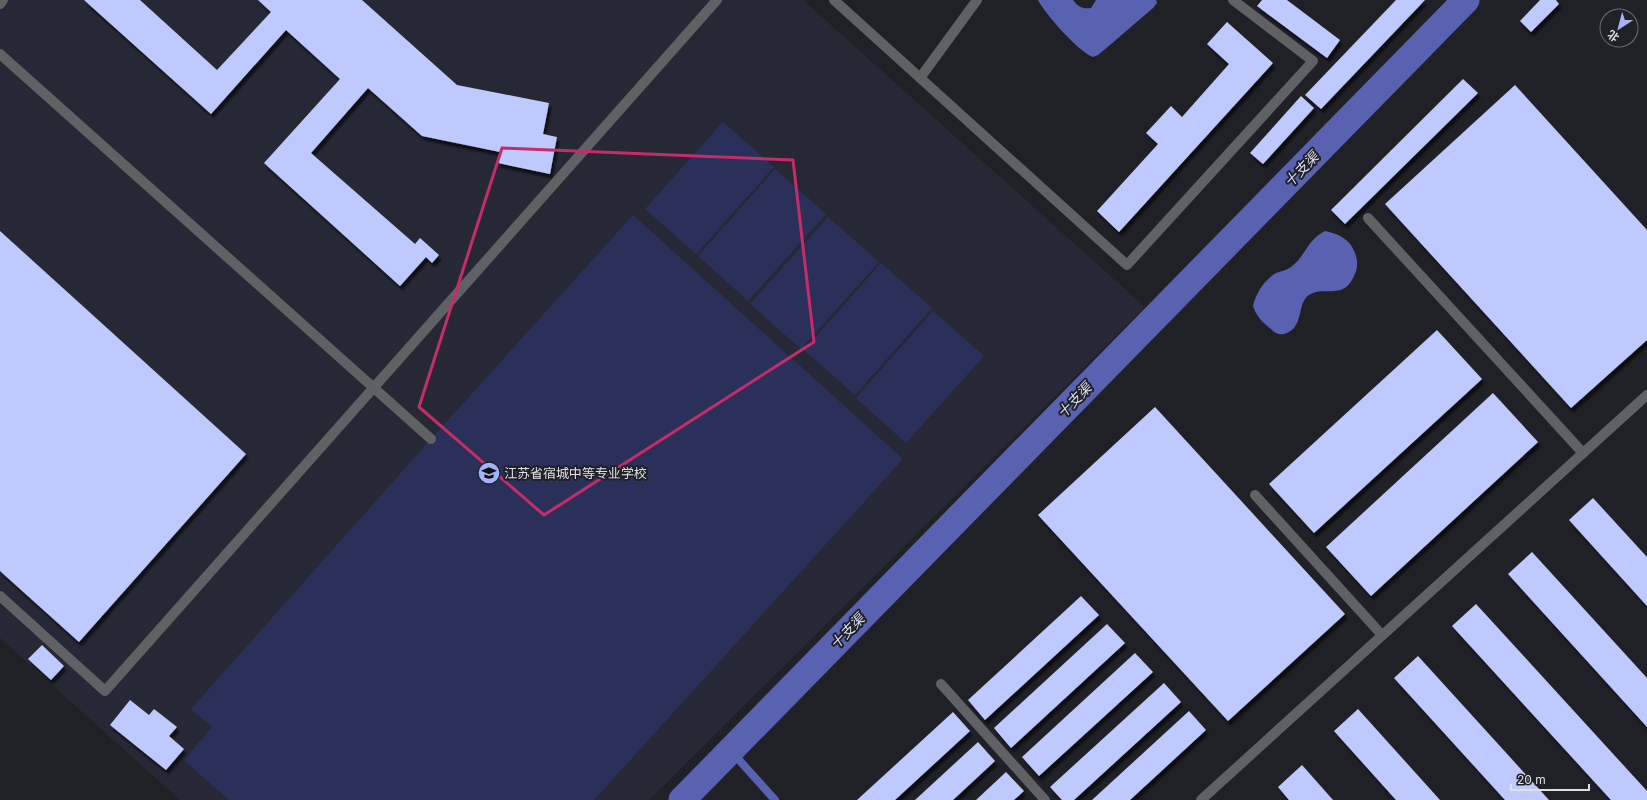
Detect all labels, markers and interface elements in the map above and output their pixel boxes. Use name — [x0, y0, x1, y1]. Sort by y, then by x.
north arrow — [1599, 8, 1639, 48]
text: 北 — [1605, 27, 1622, 45]
water label: 十支渠 — [1280, 147, 1323, 190]
water label: 十支渠 — [1053, 378, 1096, 421]
school or university icon: 江苏省宿城中等专业学校 — [476, 460, 502, 486]
place label: 江苏省宿城中等专业学校 — [504, 465, 647, 481]
water label: 十支渠 — [826, 609, 869, 652]
scale bar — [1511, 766, 1589, 792]
text: 20 m — [1517, 772, 1546, 787]

